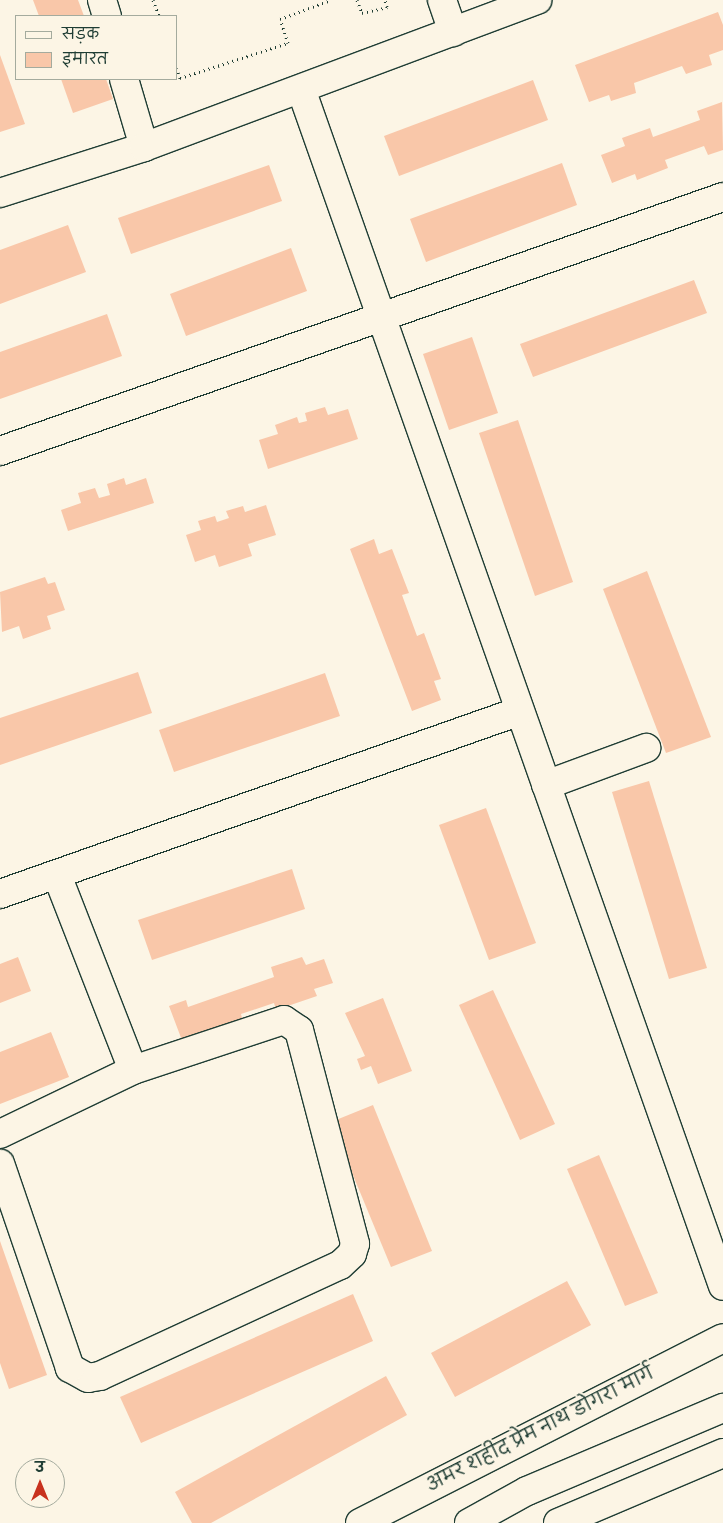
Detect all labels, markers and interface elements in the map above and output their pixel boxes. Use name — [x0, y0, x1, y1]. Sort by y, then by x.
legend — [15, 15, 178, 80]
text: सड़क — [62, 24, 99, 46]
text: इमारत — [62, 49, 108, 71]
street label: अमर शहीद प्रेम नाथ डोगरा मार्ग — [424, 1364, 658, 1498]
north arrow — [15, 1458, 65, 1508]
text: उ — [35, 1458, 45, 1479]

